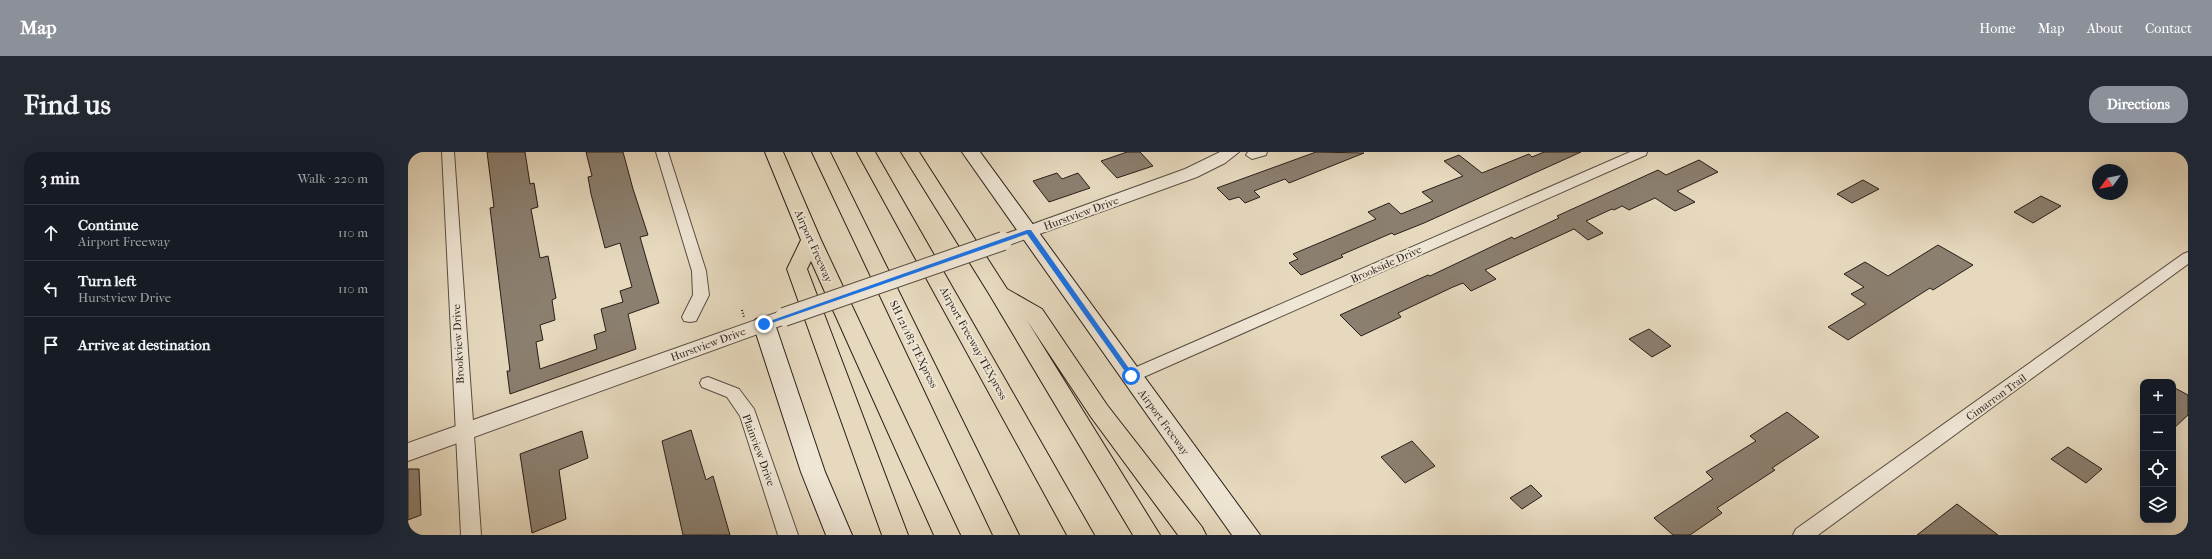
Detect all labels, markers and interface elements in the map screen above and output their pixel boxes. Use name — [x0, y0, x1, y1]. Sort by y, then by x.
text: Map — [20, 17, 56, 39]
text: Home — [1979, 20, 2016, 37]
text: Map — [2038, 20, 2065, 37]
text: About — [2087, 20, 2123, 37]
text: Contact — [2145, 20, 2192, 37]
button: Directions — [2089, 86, 2188, 123]
text: Find us — [24, 88, 111, 121]
north arrow — [2092, 164, 2128, 200]
text: 3 min — [40, 168, 80, 188]
text: Walk · 220 m — [297, 171, 368, 186]
street label: Hurstview Drive — [1042, 194, 1121, 233]
street label: Airport Freeway — [791, 207, 836, 286]
text: Continue — [78, 216, 138, 234]
icon: ahead — [40, 222, 62, 244]
text: 110 m — [338, 225, 368, 240]
text: Airport Freeway — [78, 234, 170, 249]
street label: Brookside Drive — [1349, 243, 1424, 286]
text: Turn left — [78, 272, 136, 290]
icon: left — [40, 278, 62, 300]
text: 110 m — [338, 281, 368, 296]
street label: Airport Freeway TEXpress — [937, 284, 1010, 402]
text: Hurstview Drive — [78, 290, 171, 305]
street label: SH 121/183 TEXpress — [887, 298, 940, 390]
street label: Brookview Drive — [450, 303, 467, 384]
route end — [755, 315, 773, 333]
street label: Hurstview Drive — [669, 325, 748, 364]
icon: arrive — [40, 334, 62, 356]
text: Arrive at destination — [78, 336, 210, 354]
route start — [1122, 367, 1140, 385]
street label: Cimarron Trail — [1964, 371, 2029, 424]
map controls — [2140, 379, 2176, 523]
button: + — [2140, 379, 2176, 415]
street label: Airport Freeway — [1135, 386, 1192, 459]
street label: Plainview Drive — [739, 412, 778, 488]
button: − — [2140, 415, 2176, 451]
button: locate — [2140, 451, 2176, 487]
button: layers — [2140, 487, 2176, 523]

